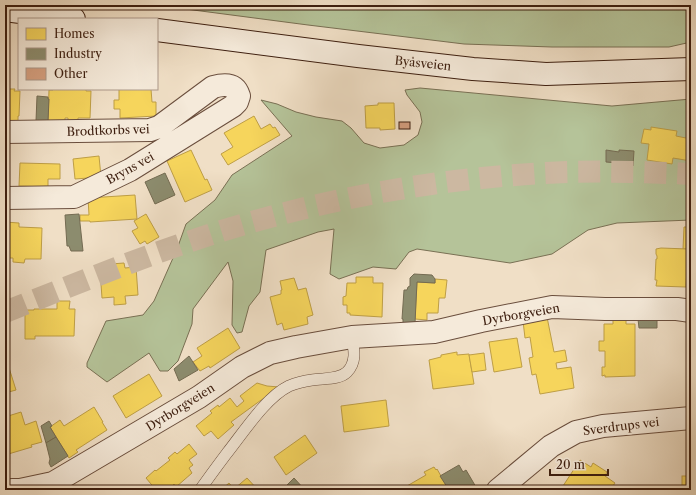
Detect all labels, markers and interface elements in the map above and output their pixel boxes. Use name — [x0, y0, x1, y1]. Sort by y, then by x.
legend — [18, 18, 158, 90]
text: Homes — [54, 26, 94, 41]
text: Industry — [54, 46, 102, 61]
street label: Byåsveien — [394, 53, 453, 73]
text: Other — [54, 66, 88, 81]
street label: Brodtkorbs vei — [66, 121, 150, 139]
street label: Bryns vei — [104, 149, 157, 187]
street label: Dyrborgveien — [481, 300, 561, 328]
street label: Dyrborgveien — [143, 380, 218, 434]
street label: Sverdrups vei — [582, 414, 660, 438]
scale bar — [550, 451, 608, 477]
text: 20 m — [556, 457, 585, 472]

